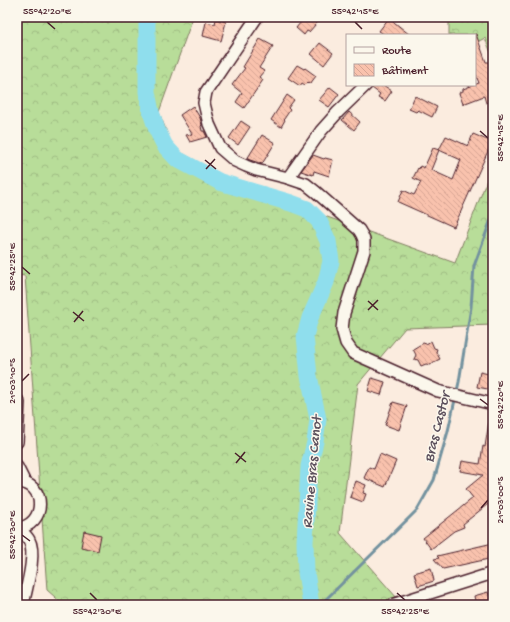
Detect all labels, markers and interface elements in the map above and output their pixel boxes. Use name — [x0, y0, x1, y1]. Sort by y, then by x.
text: 55°42'20"E — [23, 6, 72, 18]
text: 55°42'15"E — [332, 6, 379, 18]
legend — [346, 34, 476, 86]
text: Route — [382, 45, 412, 59]
text: Bâtiment — [381, 65, 429, 79]
text: 55°42'15"E — [495, 114, 507, 161]
text: 55°42'25"E — [7, 242, 19, 291]
text: 21°03'10"S — [7, 358, 19, 404]
text: 55°42'20"E — [495, 380, 507, 429]
water label: Bras Castor — [421, 388, 456, 464]
water label: Ravine Bras Canot — [299, 413, 327, 529]
text: 21°03'00"S — [495, 476, 507, 524]
text: 55°42'30"E — [7, 510, 19, 559]
text: 55°42'30"E — [73, 606, 122, 618]
text: 55°42'25"E — [381, 606, 430, 618]

